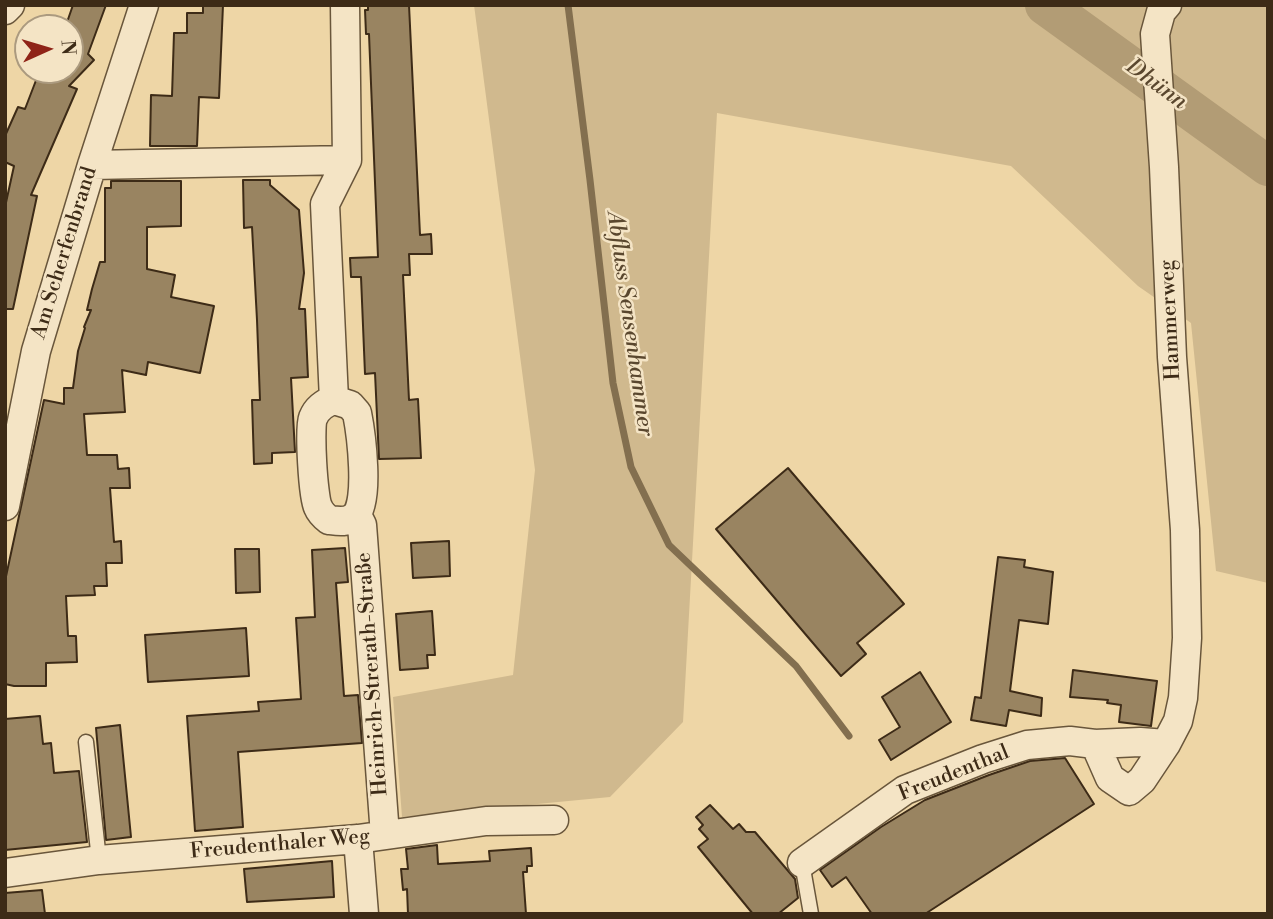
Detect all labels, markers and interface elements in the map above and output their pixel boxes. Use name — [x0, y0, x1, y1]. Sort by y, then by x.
north arrow — [14, 14, 84, 84]
text: N — [55, 39, 80, 56]
water label: Dhünn — [1120, 53, 1192, 117]
street label: Am Scherfenbrand — [27, 164, 103, 342]
water label: Abfluss Sensenhammer — [600, 210, 658, 438]
street label: Hammerweg — [1155, 259, 1187, 381]
street label: Heinrich-Strerath-Straße — [352, 551, 394, 797]
street label: Freudenthal — [895, 740, 1013, 808]
street label: Freudenthaler Weg — [189, 825, 371, 865]

